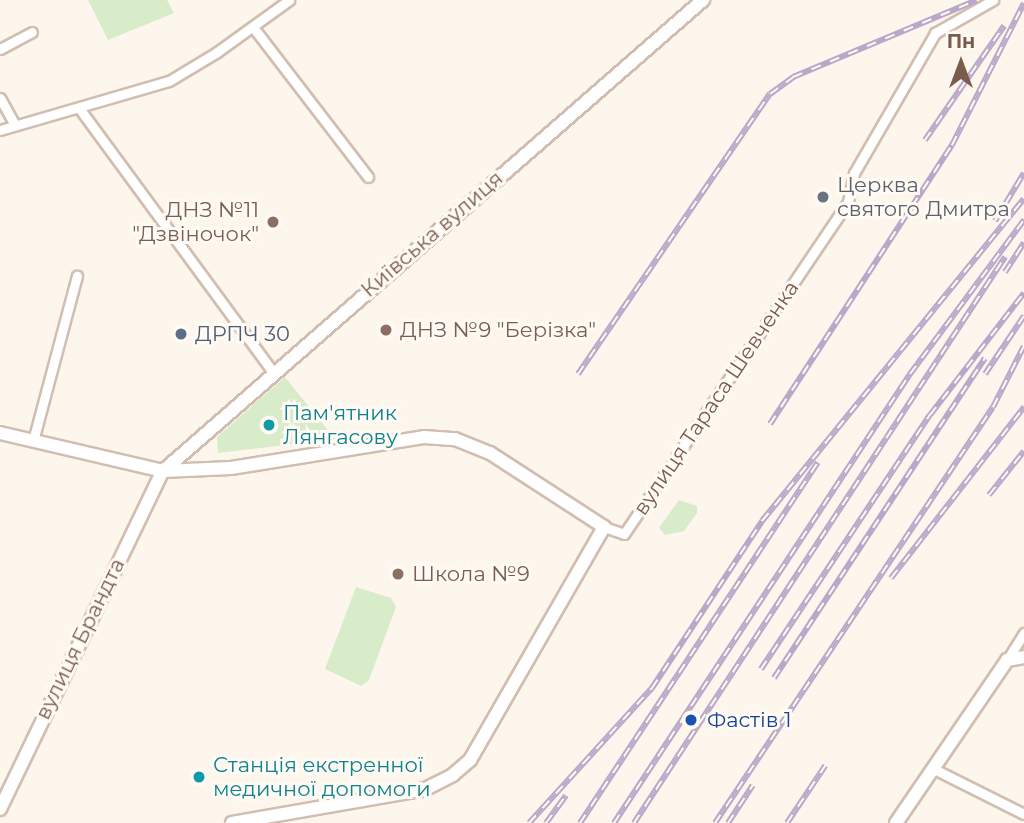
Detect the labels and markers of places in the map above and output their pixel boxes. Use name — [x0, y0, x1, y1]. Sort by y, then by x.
place label: Церква святого Дмитра — [837, 172, 1010, 222]
marker: Церква святого Дмитра — [815, 189, 831, 205]
place label: ДНЗ №11 "Дзвіночок" — [132, 197, 259, 247]
marker: ДНЗ №11 "Дзвіночок" — [265, 214, 281, 230]
place label: ДНЗ №9 "Берізка" — [400, 317, 596, 343]
place label: ДРПЧ 30 — [195, 321, 290, 347]
marker: ДНЗ №9 "Берізка" — [378, 322, 394, 338]
marker: ДРПЧ 30 — [173, 326, 189, 342]
place label: Пам'ятник Лянгасову — [283, 400, 398, 450]
marker: Пам'ятник Лянгасову — [261, 417, 277, 433]
place label: Школа №9 — [412, 561, 530, 587]
marker: Школа №9 — [390, 566, 406, 582]
place label: Фастів 1 — [707, 707, 792, 733]
marker: Фастів 1 — [681, 710, 701, 730]
place label: Станція екстренної медичної допомоги — [213, 752, 431, 802]
marker: Станція екстренної медичної допомоги — [191, 769, 207, 785]

